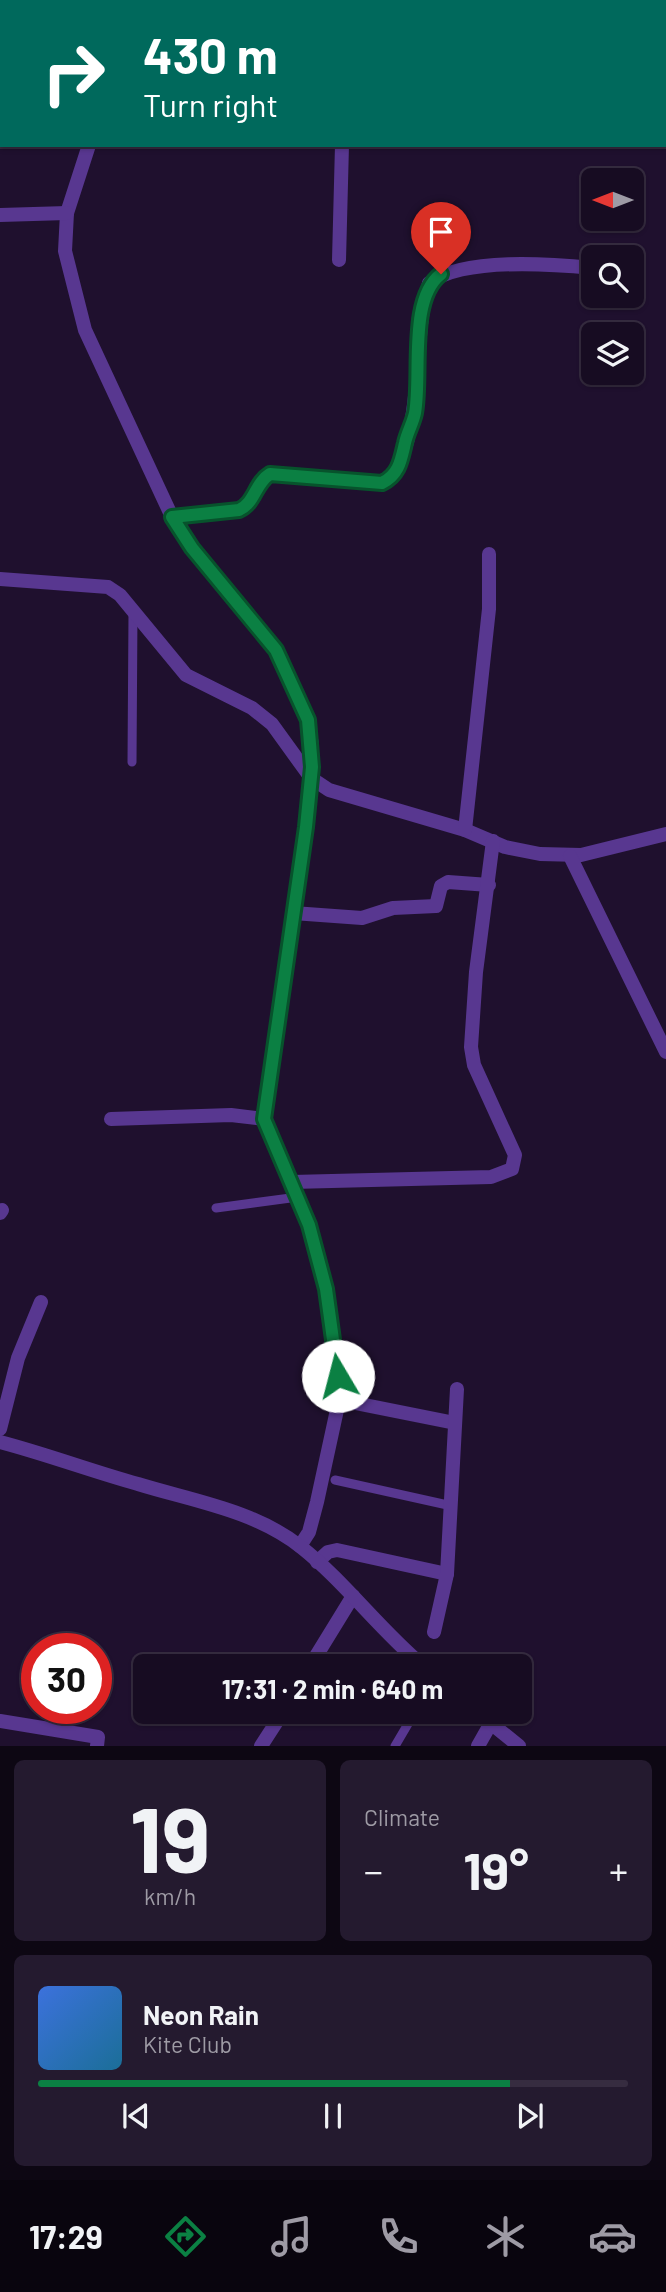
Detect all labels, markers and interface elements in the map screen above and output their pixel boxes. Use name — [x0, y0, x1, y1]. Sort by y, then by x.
text: 430 m — [143, 25, 278, 84]
icon: right — [28, 28, 119, 119]
text: Turn right — [143, 85, 278, 123]
north arrow — [581, 168, 644, 231]
map controls — [581, 168, 644, 385]
pin — [411, 202, 471, 274]
icon: arrive — [422, 213, 460, 251]
button: search — [581, 245, 644, 308]
button: layers — [581, 322, 644, 385]
position arrow — [301, 1339, 375, 1413]
speed limit sign: 30 — [21, 1633, 112, 1724]
text: 17:31 · 2 min · 640 m — [222, 1673, 443, 1704]
text: 19 — [130, 1782, 210, 1891]
text: Climate — [364, 1803, 440, 1831]
text: 19° — [463, 1838, 529, 1900]
text: − — [364, 1847, 383, 1893]
text: + — [609, 1847, 628, 1893]
text: km/h — [144, 1882, 196, 1910]
text: Neon Rain — [143, 1999, 259, 2030]
text: Kite Club — [143, 2030, 232, 2058]
icon: previous — [117, 2097, 155, 2135]
icon: pause — [314, 2097, 352, 2135]
icon: next — [511, 2097, 549, 2135]
icon: directions — [161, 2212, 210, 2261]
icon: music — [267, 2212, 316, 2261]
icon: phone — [374, 2212, 423, 2261]
icon: climate — [481, 2212, 530, 2261]
icon: car — [588, 2212, 637, 2261]
text: 17:29 — [29, 2217, 103, 2255]

